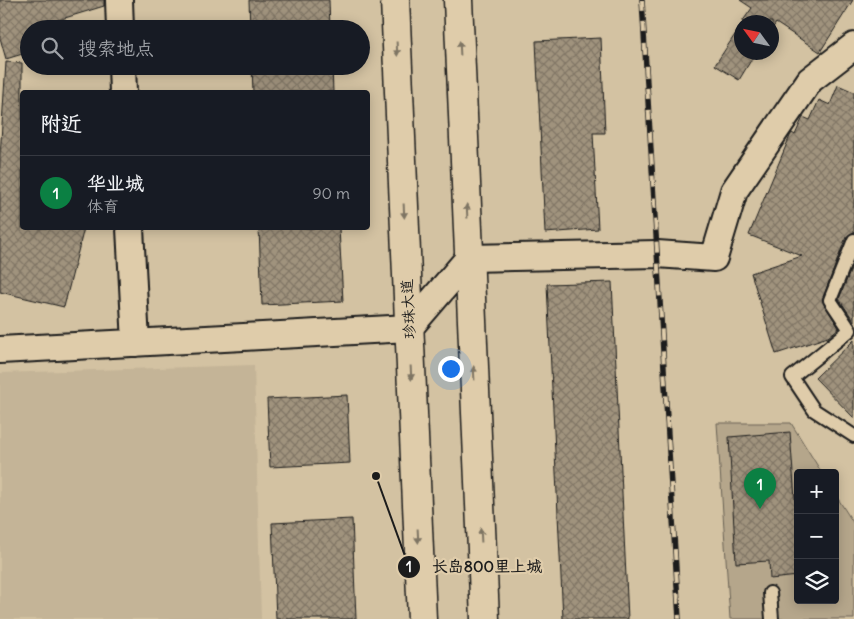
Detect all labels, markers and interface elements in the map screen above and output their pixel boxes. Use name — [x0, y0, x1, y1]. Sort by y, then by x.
north arrow — [734, 15, 779, 60]
search box — [20, 20, 370, 75]
icon: search — [38, 34, 66, 62]
text: 搜索地点 — [78, 36, 154, 60]
one-way arrow — [456, 40, 464, 56]
one-way arrow — [393, 41, 401, 57]
text: 附近 — [40, 110, 82, 137]
text: 华业城 — [87, 171, 144, 195]
text: 1 — [53, 183, 59, 203]
text: 90 m — [312, 183, 350, 203]
text: 体育 — [87, 196, 119, 216]
one-way arrow — [463, 202, 471, 218]
one-way arrow — [400, 203, 408, 219]
street label: 珍珠大道 — [397, 279, 419, 339]
your location — [438, 356, 464, 382]
one-way arrow — [470, 365, 478, 381]
one-way arrow — [408, 366, 416, 382]
pin: 1 — [744, 468, 776, 509]
map controls — [794, 469, 839, 604]
button: + — [794, 469, 839, 514]
button: − — [794, 514, 839, 559]
one-way arrow — [477, 527, 485, 543]
one-way arrow — [415, 528, 423, 544]
callout: 长岛800里上城 — [396, 551, 552, 582]
text: 长岛800里上城 — [432, 556, 542, 576]
text: 1 — [406, 557, 412, 576]
button: layers — [794, 559, 839, 604]

